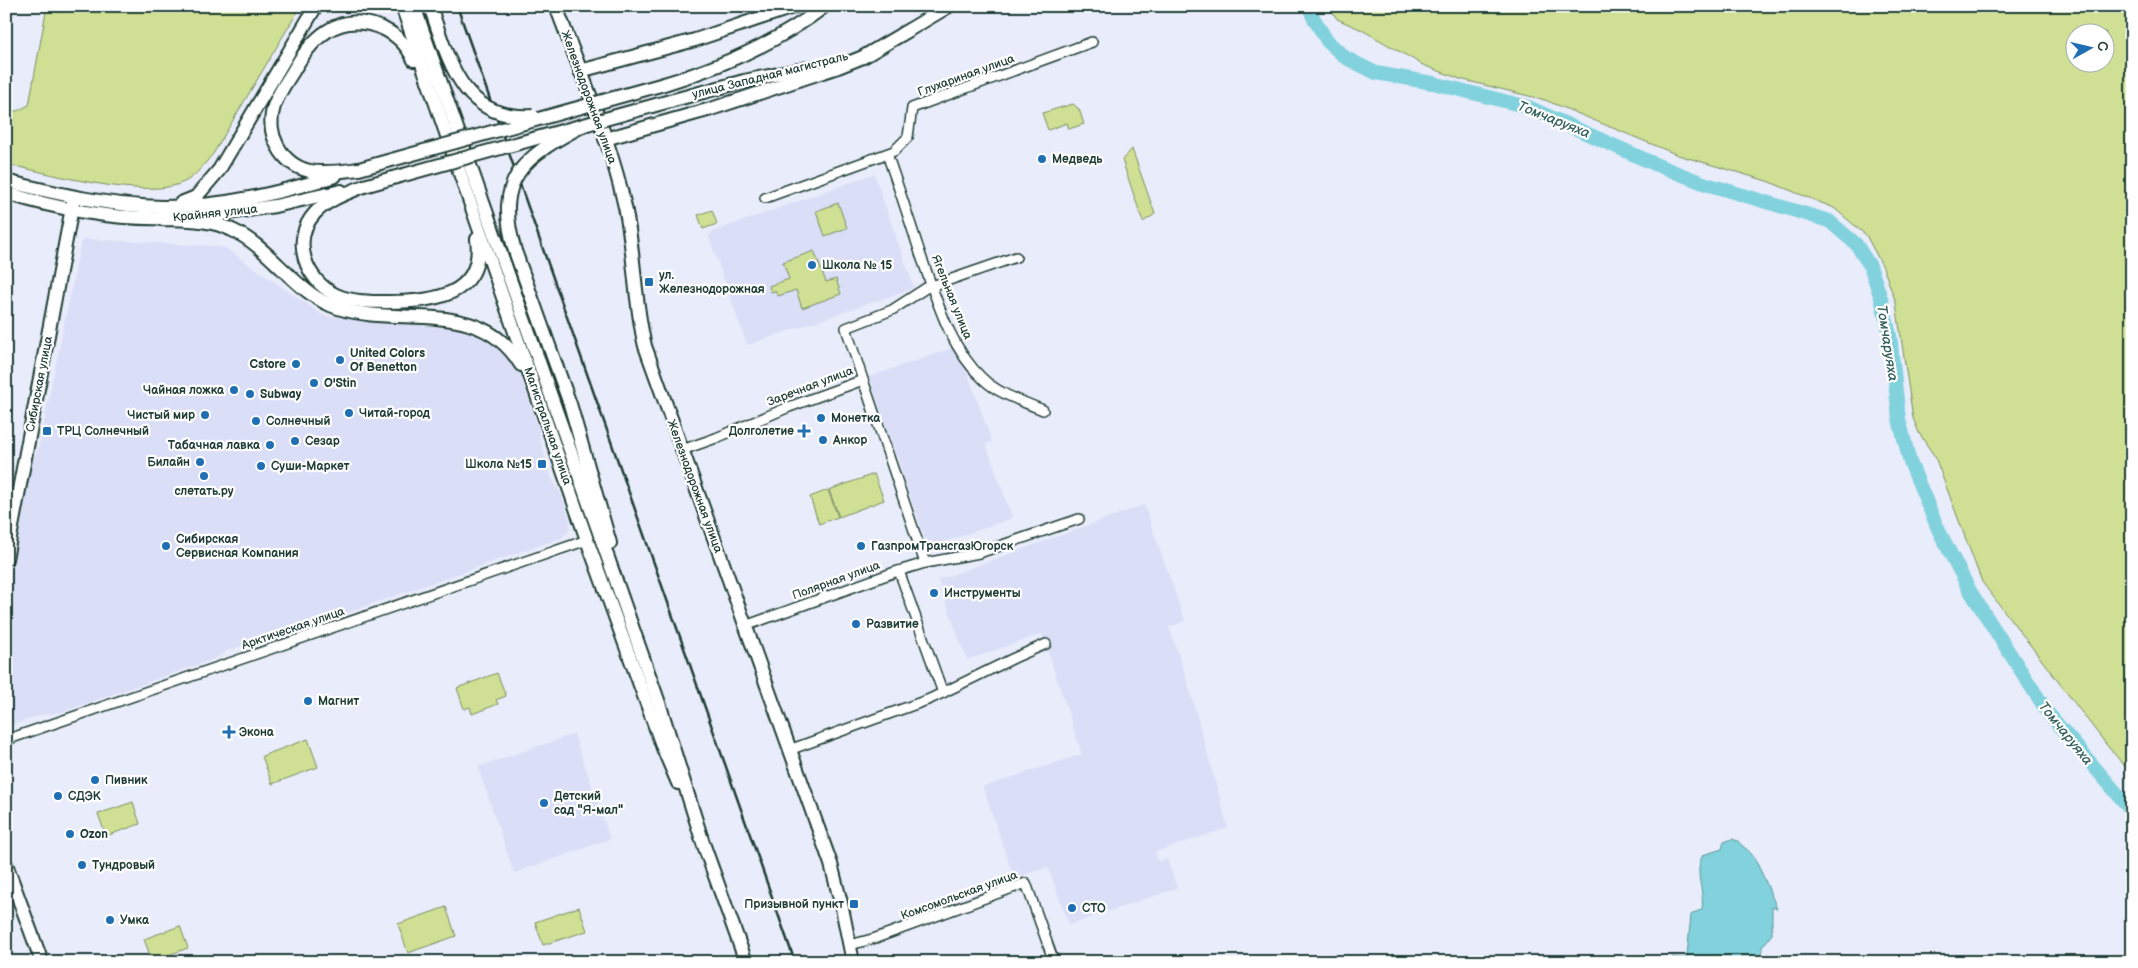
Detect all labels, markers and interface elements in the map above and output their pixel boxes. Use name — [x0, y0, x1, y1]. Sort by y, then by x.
north arrow — [2066, 22, 2116, 72]
street label: Железнодорожная улица — [557, 28, 620, 166]
text: С — [2093, 40, 2112, 53]
street label: улица Западная магистраль — [691, 49, 850, 102]
street label: Глухариная улица — [916, 51, 1017, 100]
water label: Томчаруяха — [1515, 97, 1593, 142]
place label: Медведь — [1052, 152, 1103, 167]
marker: Медведь — [1036, 153, 1048, 165]
street label: Крайняя улица — [172, 202, 258, 225]
street label: Ягельная улица — [928, 253, 975, 342]
place label: Школа № 15 — [822, 258, 892, 273]
marker: Школа № 15 — [806, 259, 818, 271]
place label: ул. Железнодорожная — [659, 268, 765, 297]
marker: ул. Железнодорожная — [643, 276, 655, 288]
water label: Томчаруяха — [1873, 304, 1902, 382]
street label: Сибирская улица — [23, 335, 56, 433]
place label: United Colors Of Benetton — [350, 346, 425, 375]
marker: United Colors Of Benetton — [334, 354, 346, 366]
place label: Cstore — [250, 357, 286, 372]
marker: Cstore — [290, 358, 302, 370]
street label: Заречная улица — [765, 363, 855, 410]
street label: Магистральная улица — [520, 365, 575, 487]
place label: O'Stin — [324, 376, 357, 391]
marker: O'Stin — [308, 377, 320, 389]
place label: Чайная ложка — [143, 383, 225, 398]
marker: Чайная ложка — [228, 384, 240, 396]
place label: Subway — [260, 387, 302, 402]
marker: Subway — [244, 388, 256, 400]
place label: Читай-город — [359, 406, 431, 421]
marker: Читай-город — [343, 407, 355, 419]
place label: Чистый мир — [127, 408, 195, 423]
marker: Чистый мир — [199, 409, 211, 421]
place label: Монетка — [831, 411, 881, 426]
marker: Монетка — [815, 412, 827, 424]
place label: Солнечный — [266, 414, 331, 429]
marker: Солнечный — [250, 415, 262, 427]
street label: Железнодорожная улица — [663, 417, 726, 555]
place label: ТРЦ Солнечный — [57, 424, 149, 439]
place label: Долголетие — [729, 424, 794, 439]
marker: ТРЦ Солнечный — [41, 425, 53, 437]
marker: Долголетие — [798, 425, 810, 437]
place label: Анкор — [832, 433, 867, 448]
place label: Сезар — [305, 434, 340, 449]
marker: Анкор — [817, 434, 829, 446]
marker: Сезар — [289, 435, 301, 447]
place label: Табачная лавка — [168, 438, 261, 453]
marker: Табачная лавка — [264, 439, 276, 451]
place label: Билайн — [147, 455, 190, 470]
marker: Билайн — [194, 456, 206, 468]
place label: Школа №15 — [465, 457, 532, 472]
marker: Школа №15 — [536, 458, 548, 470]
place label: Суши-Маркет — [271, 459, 350, 474]
marker: Суши-Маркет — [255, 460, 267, 472]
marker: слетать.ру — [198, 470, 210, 482]
place label: слетать.ру — [174, 484, 234, 499]
place label: Сибирская Сервисная Компания — [176, 532, 299, 561]
place label: ГазпромТрансгазЮгорск — [871, 539, 1014, 554]
marker: Сибирская Сервисная Компания — [160, 540, 172, 552]
marker: ГазпромТрансгазЮгорск — [855, 540, 867, 552]
street label: Полярная улица — [790, 558, 882, 603]
place label: Инструменты — [944, 586, 1021, 601]
marker: Инструменты — [928, 587, 940, 599]
street label: Арктическая улица — [239, 604, 347, 653]
place label: Развитие — [866, 617, 919, 632]
marker: Развитие — [850, 618, 862, 630]
place label: Магнит — [318, 694, 360, 709]
marker: Магнит — [302, 695, 314, 707]
water label: Томчаруяха — [2035, 698, 2096, 769]
place label: Экона — [239, 725, 275, 740]
marker: Экона — [223, 726, 235, 738]
place label: Пивник — [105, 773, 148, 788]
marker: Пивник — [89, 774, 101, 786]
place label: СДЭК — [68, 789, 102, 804]
place label: Детский сад "Я-мал" — [554, 789, 623, 818]
marker: СДЭК — [52, 790, 64, 802]
marker: Детский сад "Я-мал" — [538, 797, 550, 809]
place label: Ozon — [80, 827, 108, 842]
marker: Ozon — [64, 828, 76, 840]
place label: Тундровый — [92, 858, 155, 873]
marker: Тундровый — [76, 859, 88, 871]
street label: Комсомольская улица — [899, 867, 1020, 924]
place label: Призывной пункт — [744, 897, 844, 912]
marker: Призывной пункт — [848, 898, 860, 910]
place label: СТО — [1082, 901, 1106, 916]
marker: СТО — [1066, 902, 1078, 914]
place label: Умка — [120, 913, 150, 928]
marker: Умка — [104, 914, 116, 926]

